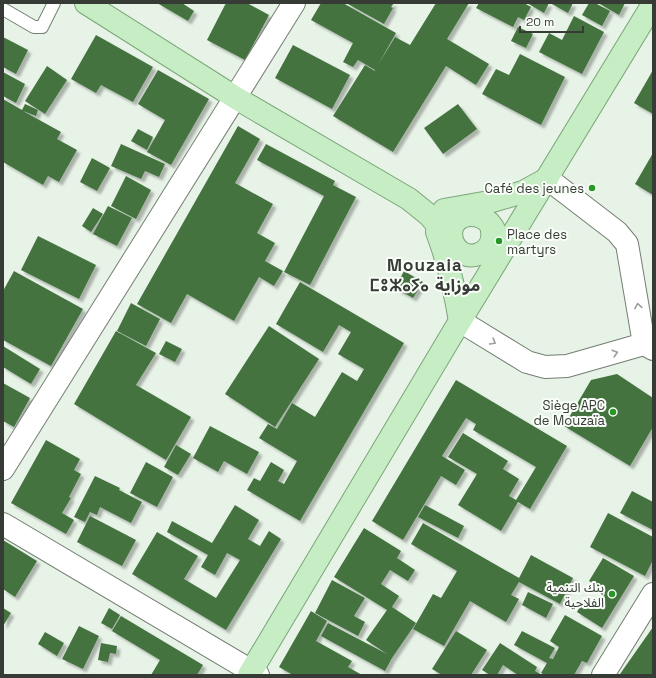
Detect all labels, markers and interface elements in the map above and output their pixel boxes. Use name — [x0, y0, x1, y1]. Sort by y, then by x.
scale bar — [520, 8, 583, 34]
text: 20 m — [526, 14, 554, 30]
place label: Café des jeunes — [484, 180, 584, 197]
marker: Café des jeunes — [587, 183, 597, 193]
place label: Place des martyrs — [507, 226, 567, 258]
marker: Place des martyrs — [494, 236, 504, 246]
district label: Mouzaia ⵎⵓⵣⴰⵢⴰ موزاية — [369, 254, 481, 296]
one-way arrow — [634, 303, 643, 309]
one-way arrow — [489, 337, 496, 344]
one-way arrow — [611, 349, 618, 358]
place label: Siège APC de Mouzaïa — [533, 397, 606, 429]
marker: Siège APC de Mouzaïa — [608, 407, 618, 417]
place label: بنك التنمية الفلاحية — [546, 579, 604, 611]
marker: بنك التنمية الفلاحية — [607, 589, 617, 599]

